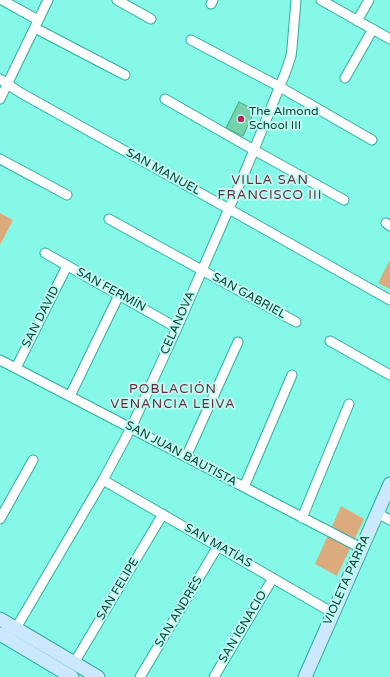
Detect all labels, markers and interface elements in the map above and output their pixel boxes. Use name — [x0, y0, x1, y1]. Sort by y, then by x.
place label: The Almond School III — [249, 105, 319, 133]
marker: The Almond School III — [236, 114, 246, 124]
street label: SAN MANUEL — [123, 146, 203, 198]
district label: VILLA SAN FRANCISCO III — [218, 173, 322, 204]
street label: SAN FERMÍN — [74, 265, 148, 315]
street label: SAN GABRIEL — [210, 270, 288, 322]
street label: SAN DAVID — [19, 284, 63, 350]
street label: CELANOVA — [158, 289, 198, 357]
district label: POBLACIÓN VENANCIA LEIVA — [110, 382, 236, 413]
street label: SAN JUAN BAUTISTA — [123, 418, 239, 490]
street label: SAN MATÍAS — [182, 521, 254, 571]
street label: VIOLETA PARRA — [321, 533, 373, 627]
street label: SAN FELIPE — [94, 555, 142, 623]
street label: SAN ANDRÉS — [152, 574, 206, 650]
street label: SAN IGNACIO — [216, 588, 270, 666]

